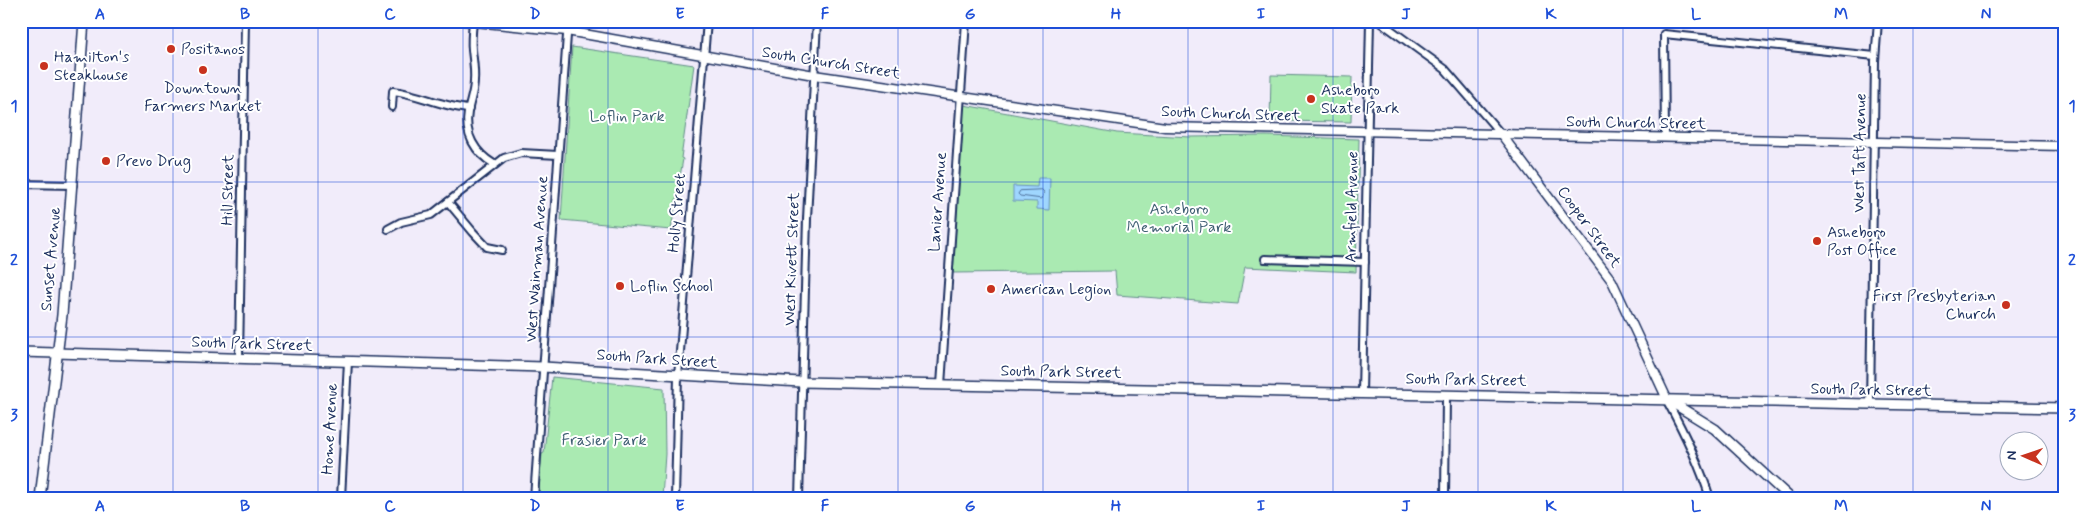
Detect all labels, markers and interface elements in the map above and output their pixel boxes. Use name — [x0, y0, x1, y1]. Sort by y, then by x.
text: A — [95, 4, 105, 25]
text: B — [240, 4, 250, 25]
text: C — [384, 4, 396, 25]
text: D — [529, 4, 541, 25]
text: E — [675, 4, 685, 25]
text: F — [821, 4, 830, 25]
text: G — [965, 4, 976, 25]
text: H — [1111, 4, 1122, 25]
text: I — [1257, 4, 1266, 25]
text: J — [1401, 4, 1411, 25]
text: K — [1545, 4, 1557, 25]
text: L — [1691, 4, 1702, 25]
text: M — [1834, 4, 1848, 25]
text: N — [1981, 4, 1991, 25]
place label: Positanos — [181, 39, 245, 60]
street label: South Church Street — [760, 42, 902, 84]
marker: Positanos — [165, 43, 177, 55]
place label: Hamilton's Steakhouse — [54, 47, 129, 86]
marker: Hamilton's Steakhouse — [38, 60, 50, 72]
marker: Downtown Farmers Market — [197, 64, 209, 76]
place label: Downtown Farmers Market — [144, 78, 262, 117]
place label: Asheboro Skate Park — [1321, 80, 1399, 119]
marker: Asheboro Skate Park — [1305, 93, 1317, 105]
street label: West Taft Avenue — [1848, 93, 1872, 213]
text: 1 — [10, 96, 18, 117]
text: 1 — [2068, 96, 2076, 117]
street label: South Church Street — [1161, 101, 1302, 127]
park label: Loflin Park — [589, 106, 665, 127]
street label: South Church Street — [1566, 111, 1707, 135]
place label: Prevo Drug — [116, 151, 191, 173]
street label: Lanier Avenue — [924, 151, 952, 253]
street label: Armfield Avenue — [1341, 151, 1363, 263]
street label: Hill Street — [217, 154, 239, 226]
marker: Prevo Drug — [100, 155, 112, 167]
street label: Holly Street — [663, 173, 691, 253]
street label: West Wainman Avenue — [521, 175, 553, 343]
street label: Cooper Street — [1552, 182, 1626, 273]
street label: West Kivett Street — [779, 191, 805, 326]
park label: Asheboro Memorial Park — [1127, 199, 1231, 238]
street label: Sunset Avenue — [36, 206, 66, 312]
place label: Asheboro Post Office — [1827, 222, 1897, 261]
marker: Asheboro Post Office — [1811, 235, 1823, 247]
text: 2 — [10, 250, 18, 271]
text: 2 — [2068, 250, 2076, 271]
place label: Loflin School — [630, 276, 713, 297]
place label: American Legion — [1001, 279, 1111, 301]
marker: Loflin School — [614, 280, 626, 292]
marker: American Legion — [985, 283, 997, 295]
place label: First Presbyterian Church — [1873, 286, 1996, 325]
marker: First Presbyterian Church — [2000, 299, 2012, 311]
street label: South Park Street — [191, 331, 313, 357]
street label: South Park Street — [596, 344, 719, 374]
street label: South Park Street — [1000, 360, 1122, 384]
street label: South Park Street — [1405, 368, 1527, 392]
street label: South Park Street — [1810, 378, 1932, 402]
street label: Home Avenue — [317, 382, 343, 475]
text: 3 — [10, 405, 18, 426]
text: 3 — [2068, 405, 2076, 426]
park label: Frasier Park — [562, 430, 646, 451]
north arrow — [1998, 432, 2048, 482]
text: N — [2003, 451, 2021, 461]
text: A — [95, 496, 105, 517]
text: B — [240, 496, 250, 517]
text: C — [384, 496, 396, 517]
text: D — [529, 496, 541, 517]
text: E — [675, 496, 685, 517]
text: F — [821, 496, 830, 517]
text: G — [965, 496, 976, 517]
text: H — [1111, 496, 1122, 517]
text: I — [1257, 496, 1266, 517]
text: J — [1401, 496, 1411, 517]
text: K — [1545, 496, 1557, 517]
text: L — [1691, 496, 1702, 517]
text: M — [1834, 496, 1848, 517]
text: N — [1981, 496, 1991, 517]

